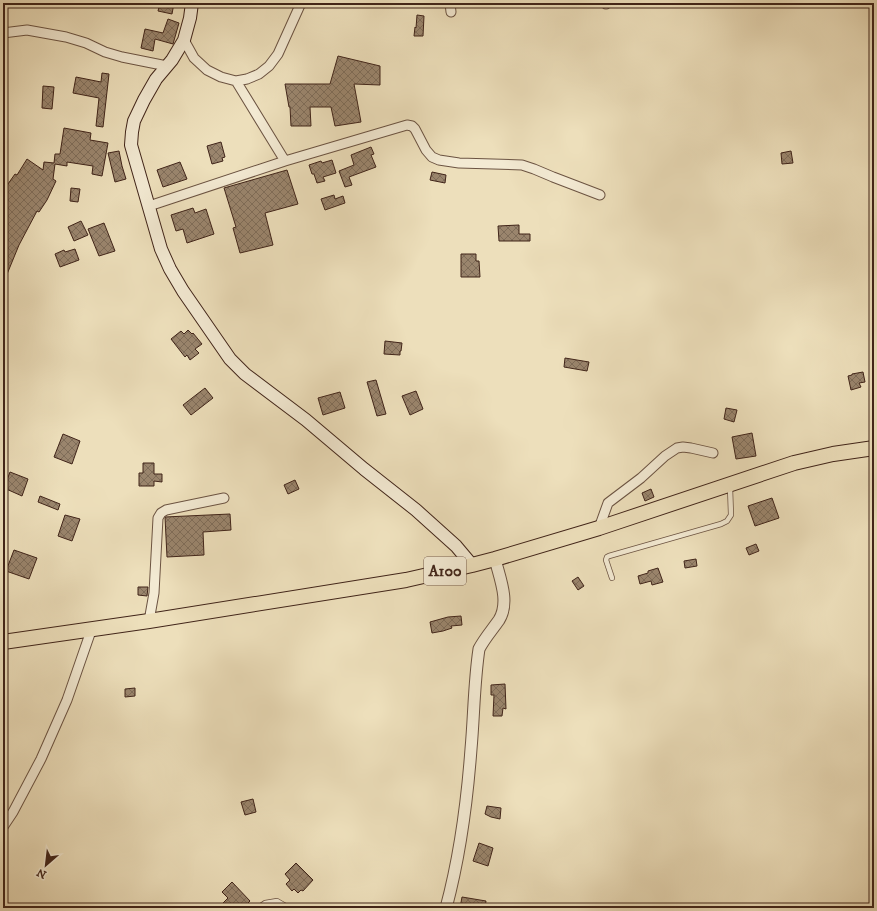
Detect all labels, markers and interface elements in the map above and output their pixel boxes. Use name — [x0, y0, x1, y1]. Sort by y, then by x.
road number: A100 — [424, 557, 466, 585]
north arrow — [26, 845, 66, 885]
text: N — [35, 865, 49, 881]

